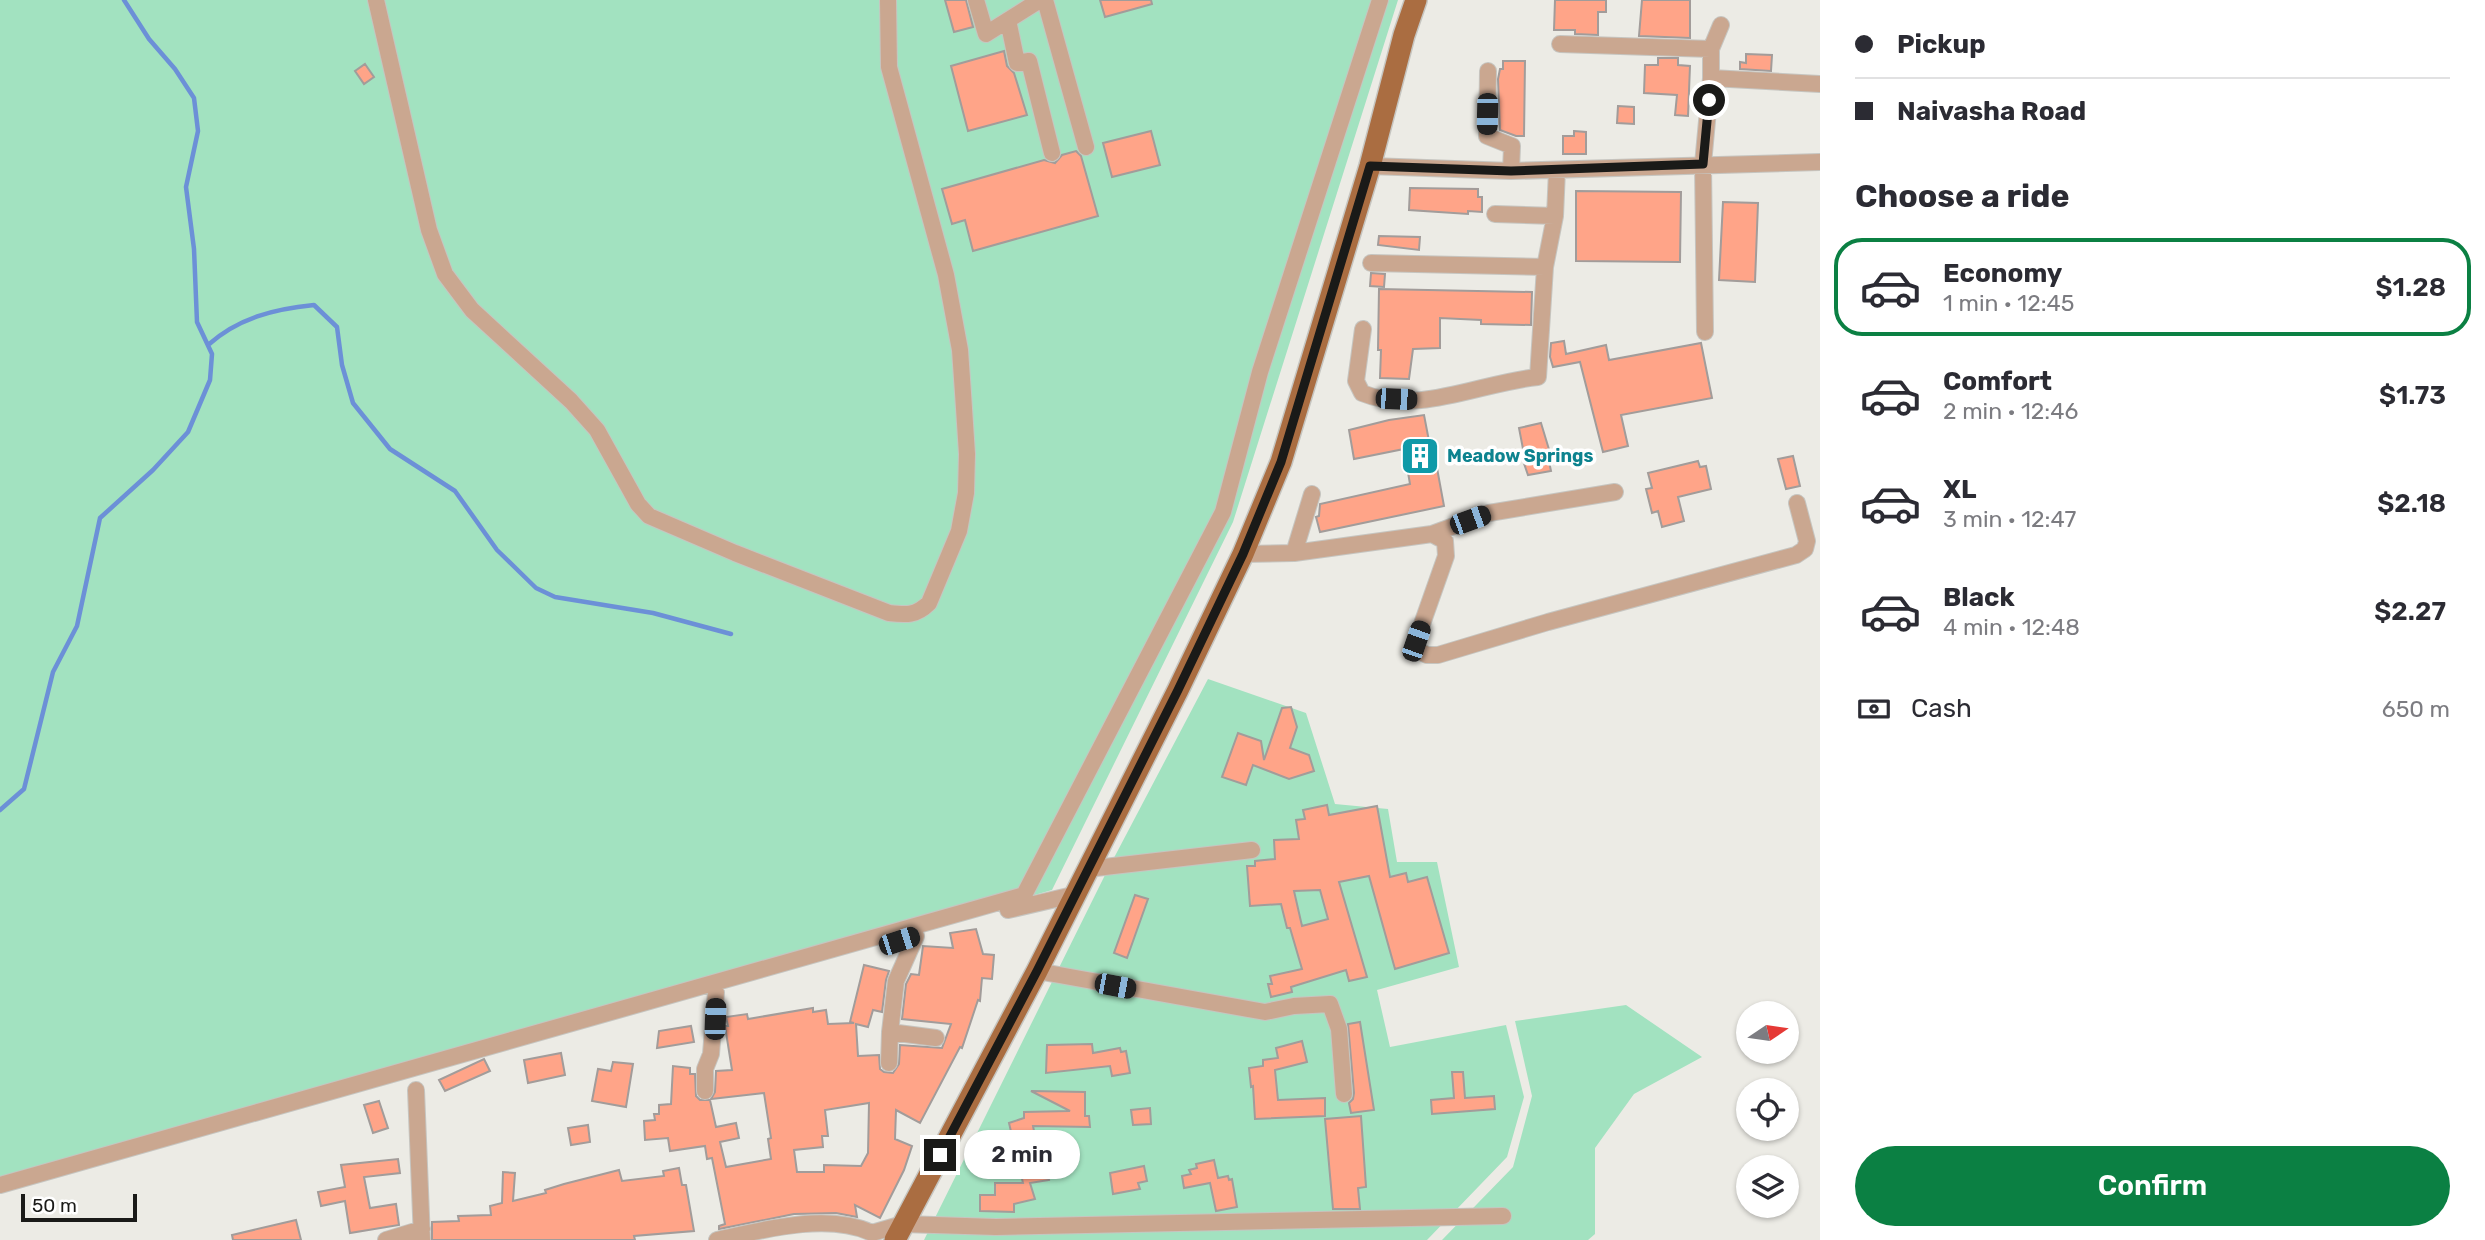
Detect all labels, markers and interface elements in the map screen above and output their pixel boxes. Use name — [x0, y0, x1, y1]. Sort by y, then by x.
text: Pickup — [1897, 29, 1986, 60]
route start — [1693, 84, 1725, 116]
car — [1477, 93, 1498, 135]
text: Naivasha Road — [1897, 96, 2086, 127]
text: Choose a ride — [1855, 177, 2069, 215]
icon: car — [1859, 256, 1922, 319]
text: Economy — [1943, 258, 2062, 289]
text: $1.28 — [2376, 272, 2446, 303]
text: 1 min · 12:45 — [1943, 289, 2074, 317]
icon: car — [1859, 364, 1922, 427]
text: Comfort — [1943, 366, 2052, 397]
text: $1.73 — [2379, 380, 2446, 411]
car — [1375, 388, 1418, 410]
text: 2 min · 12:46 — [1943, 397, 2078, 425]
building icon: Meadow Springs — [1399, 435, 1441, 477]
place label: Meadow Springs — [1447, 445, 1593, 467]
icon: car — [1859, 472, 1922, 535]
text: XL — [1943, 474, 1976, 505]
text: $2.18 — [2377, 488, 2446, 519]
car — [1447, 503, 1494, 537]
text: 3 min · 12:47 — [1943, 505, 2076, 533]
icon: car — [1859, 580, 1922, 643]
text: Black — [1943, 582, 2015, 613]
text: $2.27 — [2374, 596, 2446, 627]
text: 4 min · 12:48 — [1943, 613, 2080, 641]
car — [1400, 618, 1433, 664]
icon: cash — [1855, 690, 1893, 728]
text: Cash — [1911, 693, 1972, 724]
text: 650 m — [2382, 695, 2450, 723]
car — [876, 925, 923, 957]
car — [1093, 972, 1138, 1000]
car — [704, 998, 727, 1040]
north arrow — [1736, 1001, 1799, 1064]
map controls — [1736, 1001, 1799, 1218]
button: locate — [1736, 1078, 1799, 1141]
callout: 2 min — [964, 1130, 1080, 1180]
route end — [924, 1139, 956, 1171]
text: 2 min — [991, 1140, 1053, 1168]
button: Confirm — [1855, 1146, 2450, 1226]
button: layers — [1736, 1155, 1799, 1218]
scale bar — [21, 1191, 136, 1223]
text: 50 m — [32, 1194, 77, 1217]

